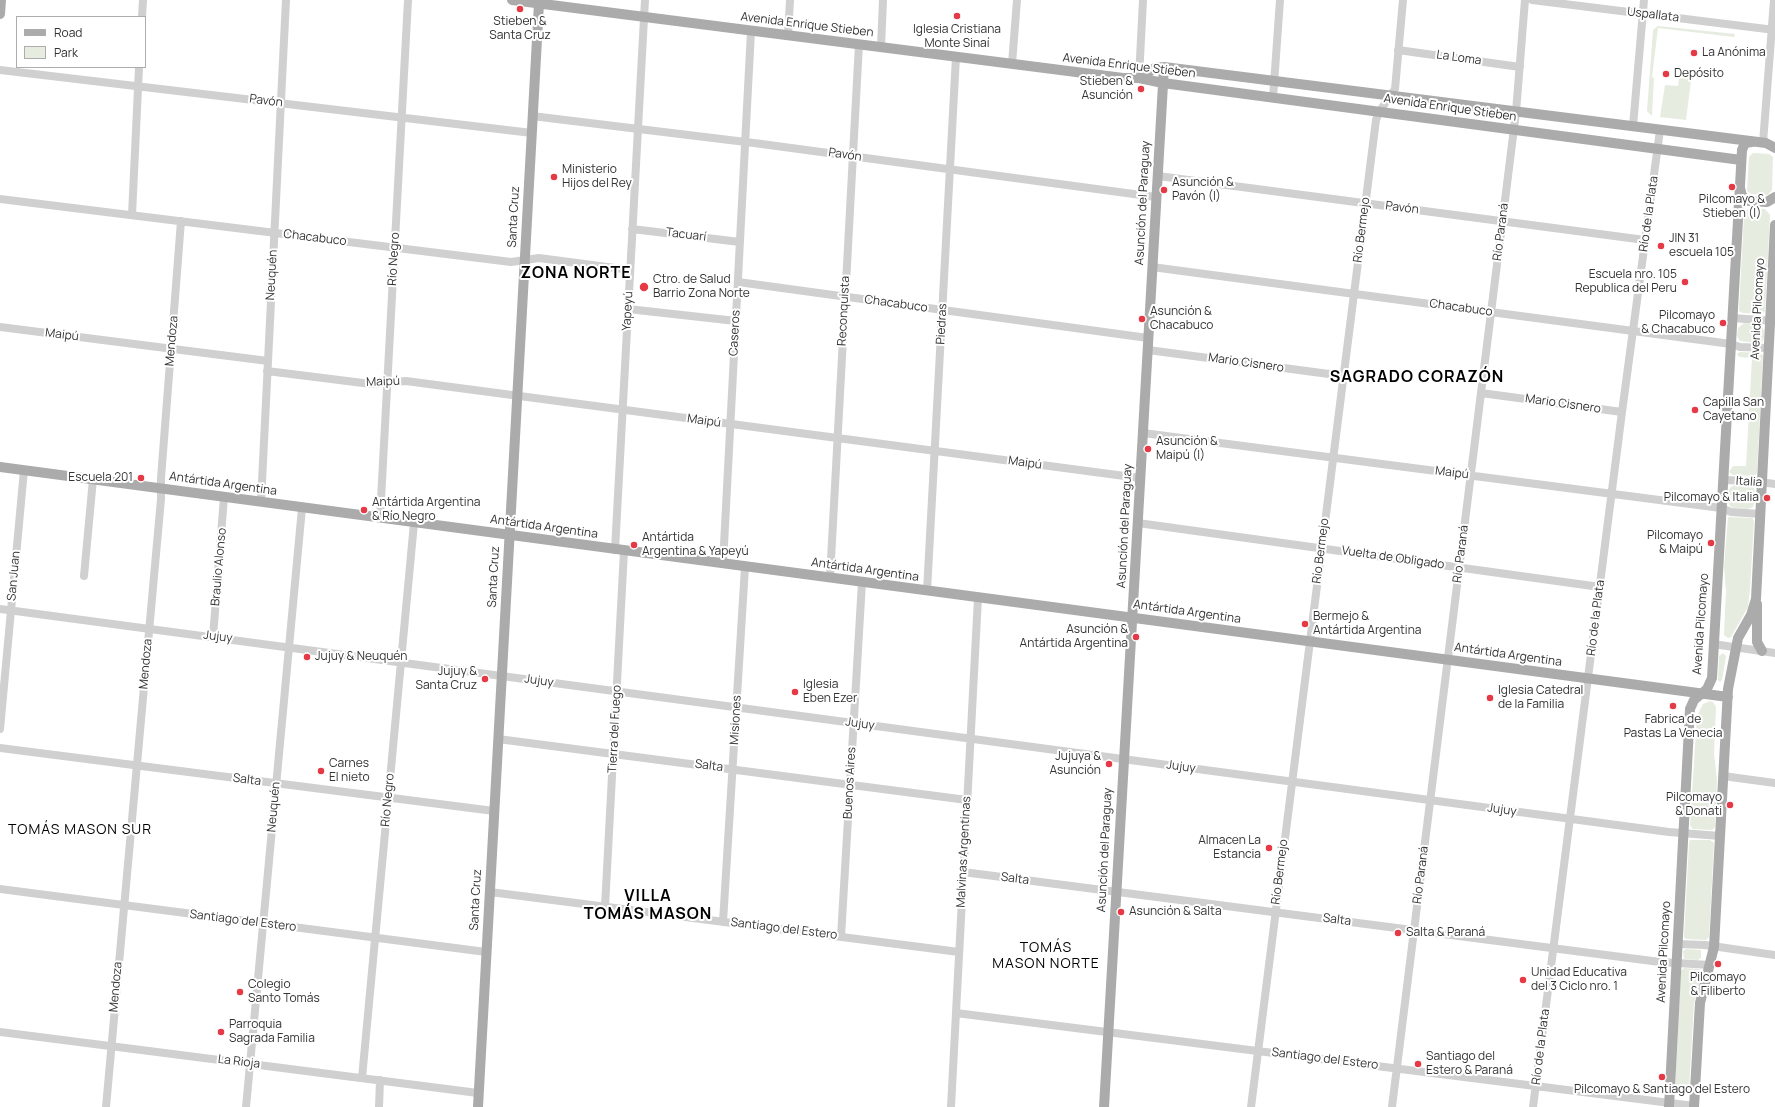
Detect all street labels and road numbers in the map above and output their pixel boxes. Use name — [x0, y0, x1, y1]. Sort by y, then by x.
street label: Uspallata — [1626, 5, 1680, 25]
street label: Avenida Enrique Stieben — [740, 10, 874, 40]
street label: La Loma — [1436, 48, 1482, 68]
street label: Avenida Enrique Stieben — [1062, 51, 1196, 81]
street label: Pavón — [249, 92, 283, 110]
street label: Avenida Enrique Stieben — [1383, 92, 1517, 124]
street label: Asunción del Paraguay — [1133, 140, 1153, 266]
street label: Pavón — [827, 146, 863, 164]
street label: Río de la Plata — [1637, 175, 1661, 253]
street label: Santa Cruz — [505, 186, 523, 248]
street label: Río Bermejo — [1351, 196, 1373, 264]
street label: Pavón — [1385, 199, 1419, 217]
street label: Río Paraná — [1490, 202, 1512, 262]
street label: Tacuarí — [665, 225, 707, 245]
street label: Chacabuco — [283, 227, 347, 249]
street label: Río Negro — [385, 232, 403, 286]
street label: Neuquén — [263, 249, 281, 301]
street label: Avenida Pilcomayo — [1748, 258, 1768, 360]
street label: Reconquista — [835, 276, 853, 346]
street label: Yapeyú — [620, 291, 636, 331]
street label: Chacabuco — [864, 292, 928, 316]
street label: Chacabuco — [1429, 296, 1493, 320]
street label: Piedras — [934, 303, 950, 345]
street label: Caseros — [727, 310, 743, 356]
street label: Mendoza — [163, 315, 181, 367]
street label: Maipú — [44, 326, 80, 344]
street label: Mario Cisnero — [1207, 351, 1285, 375]
street label: Maipú — [366, 374, 400, 390]
street label: Mario Cisnero — [1524, 392, 1602, 416]
street label: Maipú — [686, 412, 722, 430]
street label: Maipú — [1007, 454, 1043, 472]
street label: Asunción del Paraguay — [1115, 463, 1135, 589]
street label: Maipú — [1434, 464, 1470, 482]
street label: Antártida Argentina — [168, 469, 278, 499]
street label: Italia — [1735, 474, 1763, 490]
street label: Antártida Argentina — [489, 512, 599, 542]
street label: Río Bermejo — [1310, 517, 1332, 585]
street label: Río Paraná — [1450, 524, 1472, 584]
street label: Braulio Alonso — [208, 527, 230, 607]
street label: Vuelta de Obligado — [1341, 544, 1445, 572]
street label: Santa Cruz — [485, 546, 503, 608]
street label: San Juan — [5, 550, 23, 602]
street label: Antártida Argentina — [810, 555, 920, 585]
street label: Avenida Pilcomayo — [1690, 573, 1712, 675]
street label: Río de la Plata — [1584, 579, 1608, 657]
street label: Antártida Argentina — [1132, 597, 1242, 627]
street label: Jujuy — [203, 628, 233, 646]
street label: Mendoza — [137, 638, 155, 690]
street label: Antártida Argentina — [1453, 640, 1563, 670]
street label: Jujuy — [524, 672, 554, 690]
street label: Tierra del Fuego — [606, 685, 624, 773]
street label: Misiones — [728, 695, 744, 745]
street label: Jujuy — [845, 715, 875, 733]
street label: Buenos Aires — [841, 747, 859, 819]
street label: Salta — [694, 757, 724, 775]
street label: Jujuy — [1166, 758, 1196, 776]
street label: Salta — [232, 771, 262, 789]
street label: Río Negro — [378, 773, 398, 827]
street label: Neuquén — [265, 781, 283, 833]
street label: Asunción del Paraguay — [1095, 787, 1115, 913]
street label: Malvinas Argentinas — [954, 796, 974, 908]
street label: Jujuy — [1487, 801, 1517, 819]
street label: Río Bermejo — [1269, 838, 1291, 906]
street label: Río Paraná — [1410, 845, 1432, 905]
street label: Santa Cruz — [467, 869, 485, 931]
street label: Salta — [1000, 870, 1030, 888]
street label: Avenida Pilcomayo — [1654, 901, 1674, 1003]
street label: Santiago del Estero — [189, 907, 297, 935]
street label: Salta — [1322, 911, 1352, 929]
street label: Santiago del Estero — [730, 915, 838, 943]
street label: Mendoza — [107, 961, 125, 1013]
street label: Río de la Plata — [1529, 1008, 1553, 1086]
street label: Santiago del Estero — [1271, 1045, 1379, 1073]
street label: La Rioja — [217, 1052, 261, 1072]

